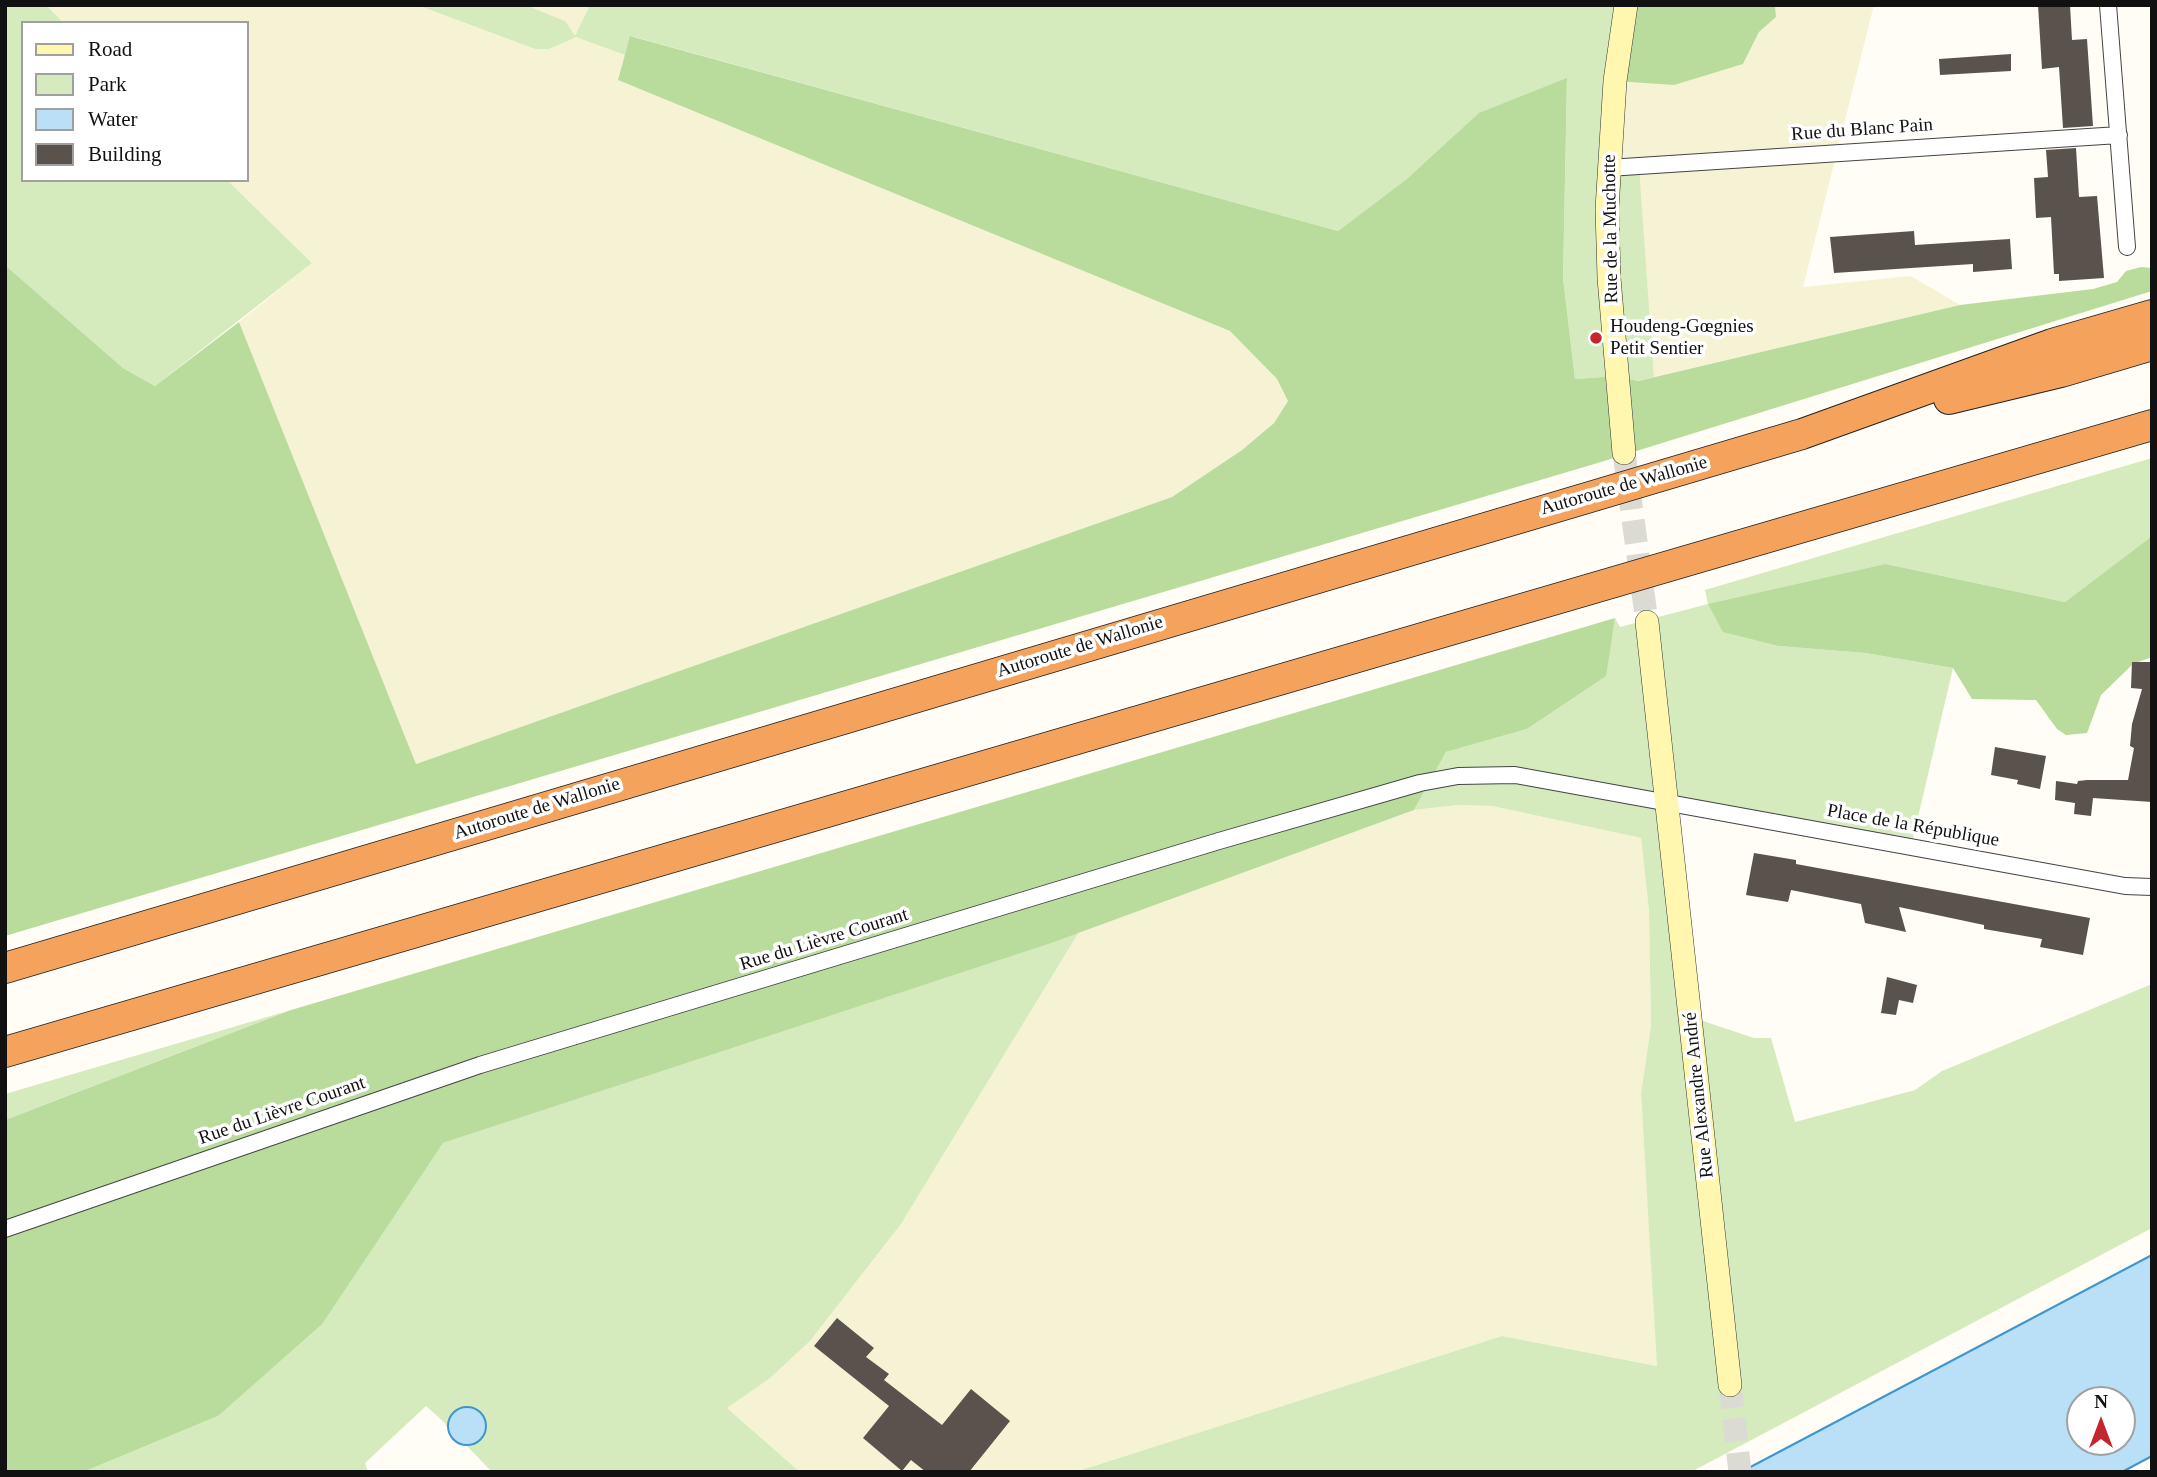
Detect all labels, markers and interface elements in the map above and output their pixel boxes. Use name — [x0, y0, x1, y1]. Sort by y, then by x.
legend — [21, 21, 248, 182]
text: Road — [88, 37, 132, 61]
text: Park — [88, 72, 127, 96]
text: Water — [88, 107, 138, 131]
street label: Rue du Blanc Pain — [1790, 114, 1934, 146]
text: Building — [88, 142, 162, 166]
street label: Rue de la Muchotte — [1598, 154, 1624, 304]
place label: Houdeng-Gœgnies Petit Sentier — [1610, 316, 1754, 360]
marker: Houdeng-Gœgnies Petit Sentier — [1588, 330, 1604, 346]
street label: Autoroute de Wallonie — [1538, 451, 1710, 521]
street label: Autoroute de Wallonie — [994, 611, 1166, 683]
street label: Autoroute de Wallonie — [451, 773, 623, 845]
street label: Place de la République — [1825, 800, 2001, 852]
street label: Rue du Lièvre Courant — [737, 904, 911, 976]
street label: Rue Alexandre André — [1679, 1011, 1719, 1179]
street label: Rue du Lièvre Courant — [196, 1072, 368, 1150]
north arrow — [2066, 1386, 2136, 1456]
text: N — [2094, 1391, 2108, 1412]

